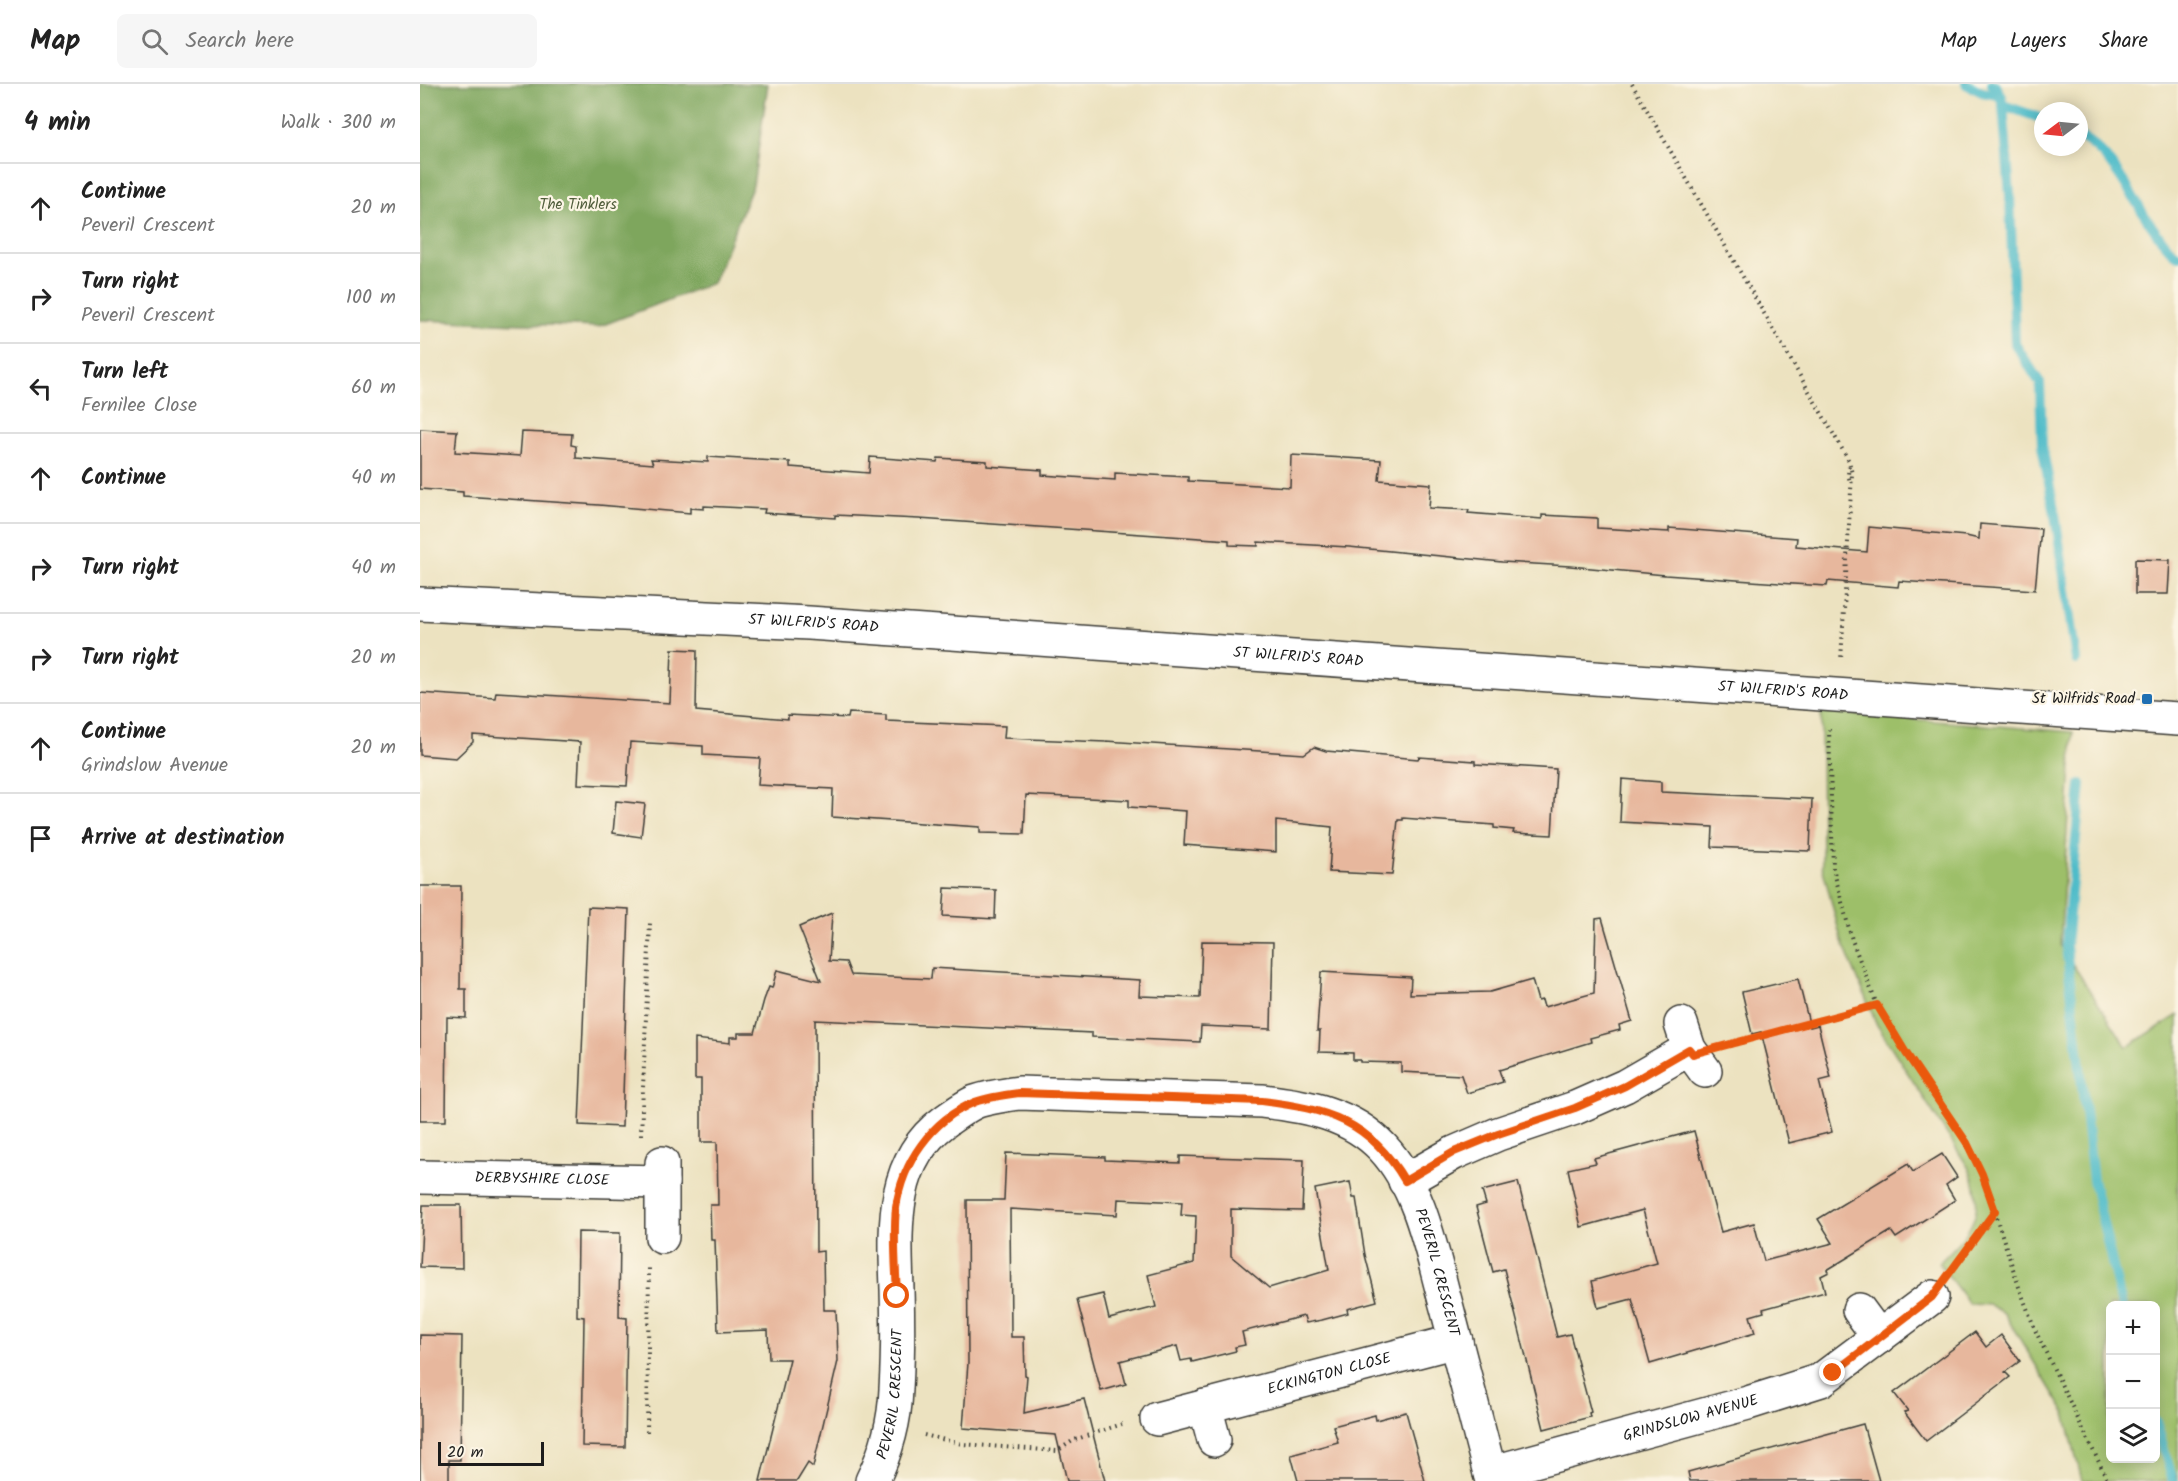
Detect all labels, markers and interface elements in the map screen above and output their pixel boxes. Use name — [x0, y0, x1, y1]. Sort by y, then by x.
search box — [117, 14, 537, 68]
text: Map — [30, 19, 81, 64]
text: Search here — [186, 24, 294, 59]
icon: search — [138, 25, 171, 58]
text: Map — [1940, 25, 1977, 58]
text: Layers — [2010, 25, 2066, 58]
text: Share — [2099, 25, 2148, 58]
text: 4 min — [24, 102, 91, 144]
north arrow — [2034, 102, 2088, 156]
text: Walk · 300 m — [281, 107, 396, 139]
text: Continue — [81, 175, 166, 210]
icon: ahead — [24, 192, 57, 225]
text: 20 m — [350, 192, 396, 224]
park label: The Tinklers — [539, 193, 617, 217]
text: Peveril Crescent — [81, 210, 215, 242]
text: Turn right — [81, 265, 179, 300]
icon: right — [24, 282, 57, 315]
text: 100 m — [346, 282, 396, 314]
text: Peveril Crescent — [81, 300, 215, 332]
text: Turn left — [81, 355, 168, 390]
icon: left — [24, 372, 57, 405]
text: 60 m — [351, 372, 396, 404]
text: Fernilee Close — [81, 390, 197, 422]
text: Continue — [81, 461, 166, 496]
icon: ahead — [24, 462, 57, 495]
text: 40 m — [351, 462, 396, 494]
text: Turn right — [81, 551, 179, 586]
icon: right — [24, 552, 57, 585]
text: 40 m — [351, 552, 396, 584]
street label: ST WILFRID'S ROAD — [748, 608, 880, 640]
text: Turn right — [81, 641, 179, 676]
street label: ST WILFRID'S ROAD — [1232, 641, 1365, 674]
icon: right — [24, 642, 57, 675]
text: 20 m — [350, 642, 396, 674]
street label: ST WILFRID'S ROAD — [1717, 675, 1849, 708]
place label: St Wilfrids Road — [2032, 687, 2136, 711]
marker: St Wilfrids Road — [2140, 692, 2154, 706]
text: Continue — [81, 715, 166, 750]
icon: ahead — [24, 732, 57, 765]
text: 20 m — [350, 732, 396, 764]
text: Grindslow Avenue — [81, 750, 228, 782]
text: Arrive at destination — [81, 821, 284, 856]
icon: arrive — [24, 822, 57, 855]
street label: DERBYSHIRE CLOSE — [474, 1166, 611, 1193]
street label: PEVERIL CRESCENT — [1407, 1205, 1466, 1341]
route start — [883, 1282, 909, 1308]
map controls — [2106, 1301, 2160, 1463]
button: + — [2106, 1301, 2160, 1355]
street label: PEVERIL CRESCENT — [870, 1327, 910, 1463]
street label: ECKINGTON CLOSE — [1265, 1346, 1395, 1402]
button: − — [2106, 1355, 2160, 1409]
route end — [1819, 1359, 1845, 1385]
street label: GRINDSLOW AVENUE — [1620, 1388, 1763, 1448]
button: layers — [2106, 1409, 2160, 1463]
scale bar — [438, 1439, 544, 1466]
text: 20 m — [447, 1440, 483, 1465]

